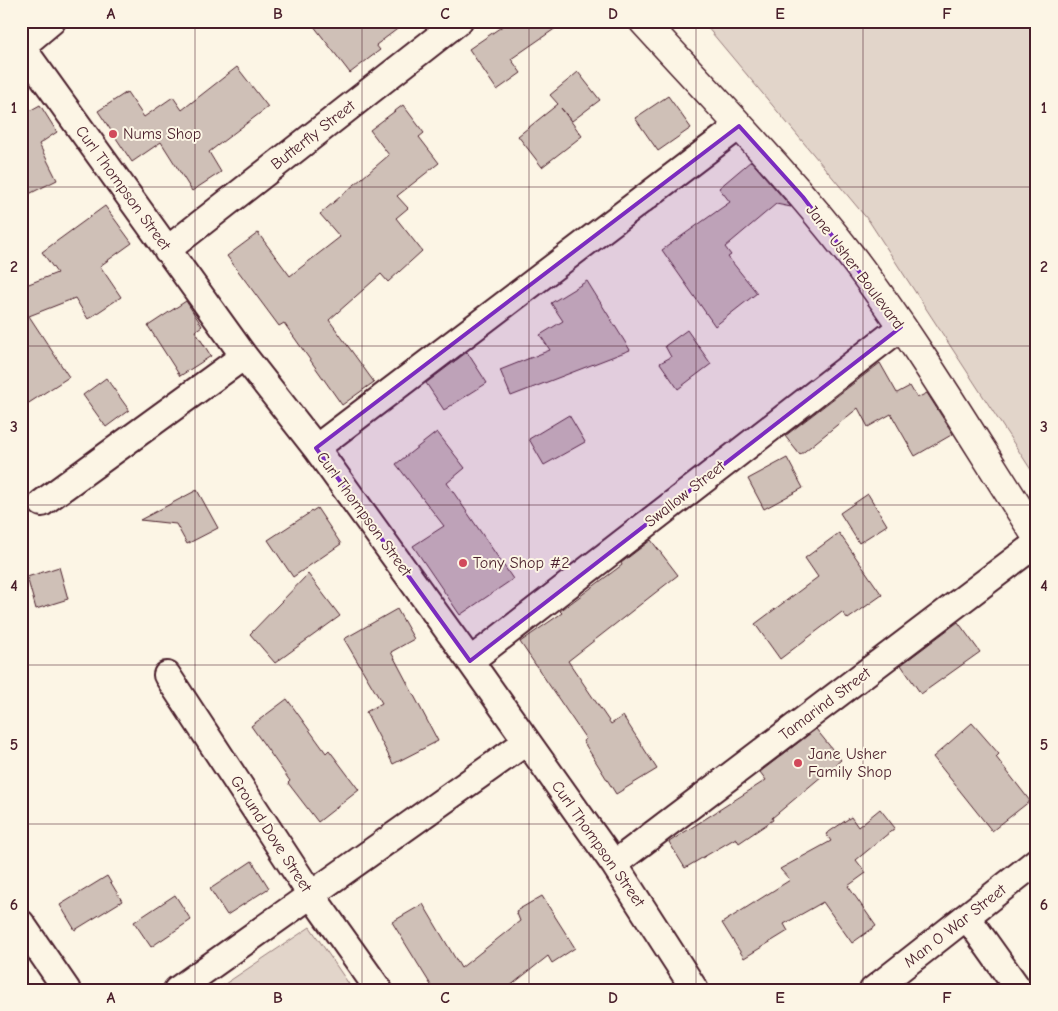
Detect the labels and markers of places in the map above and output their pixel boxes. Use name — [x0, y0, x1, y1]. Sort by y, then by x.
place label: Nums Shop — [123, 125, 201, 143]
marker: Nums Shop — [107, 128, 119, 140]
place label: Tony Shop #2 — [473, 554, 570, 572]
marker: Tony Shop #2 — [457, 557, 469, 569]
place label: Jane Usher Family Shop — [808, 745, 892, 781]
marker: Jane Usher Family Shop — [792, 757, 804, 769]

